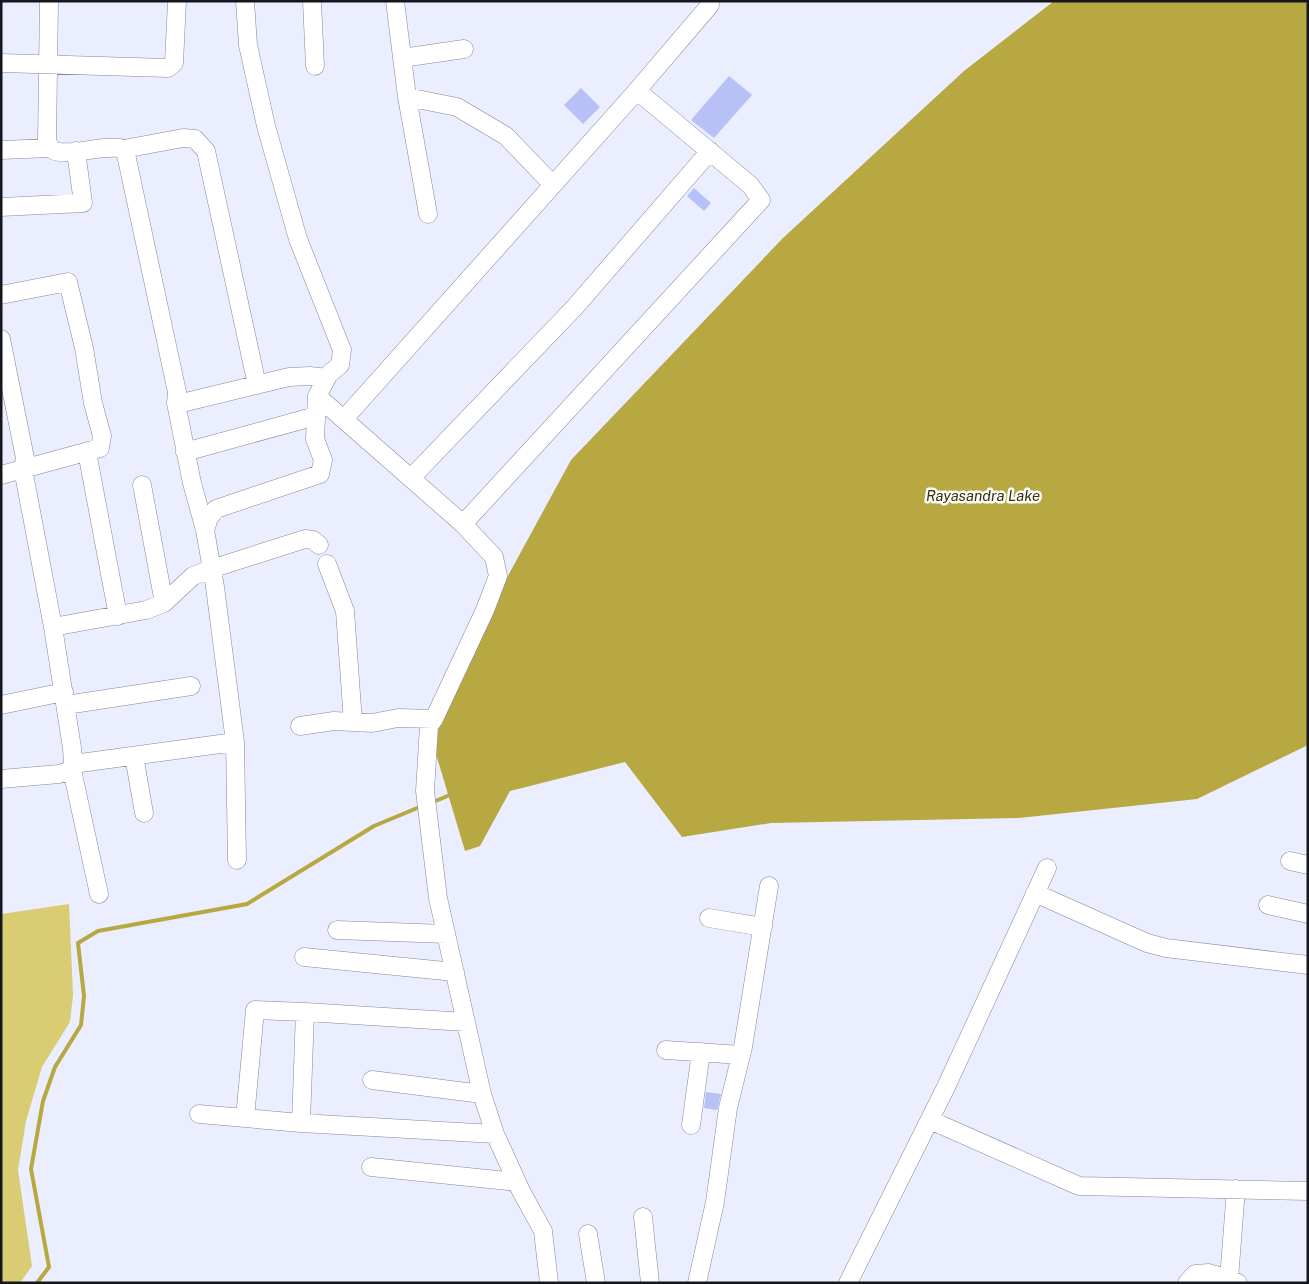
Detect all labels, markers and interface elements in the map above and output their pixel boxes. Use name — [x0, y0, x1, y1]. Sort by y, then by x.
water label: Rayasandra Lake — [926, 487, 1040, 504]

